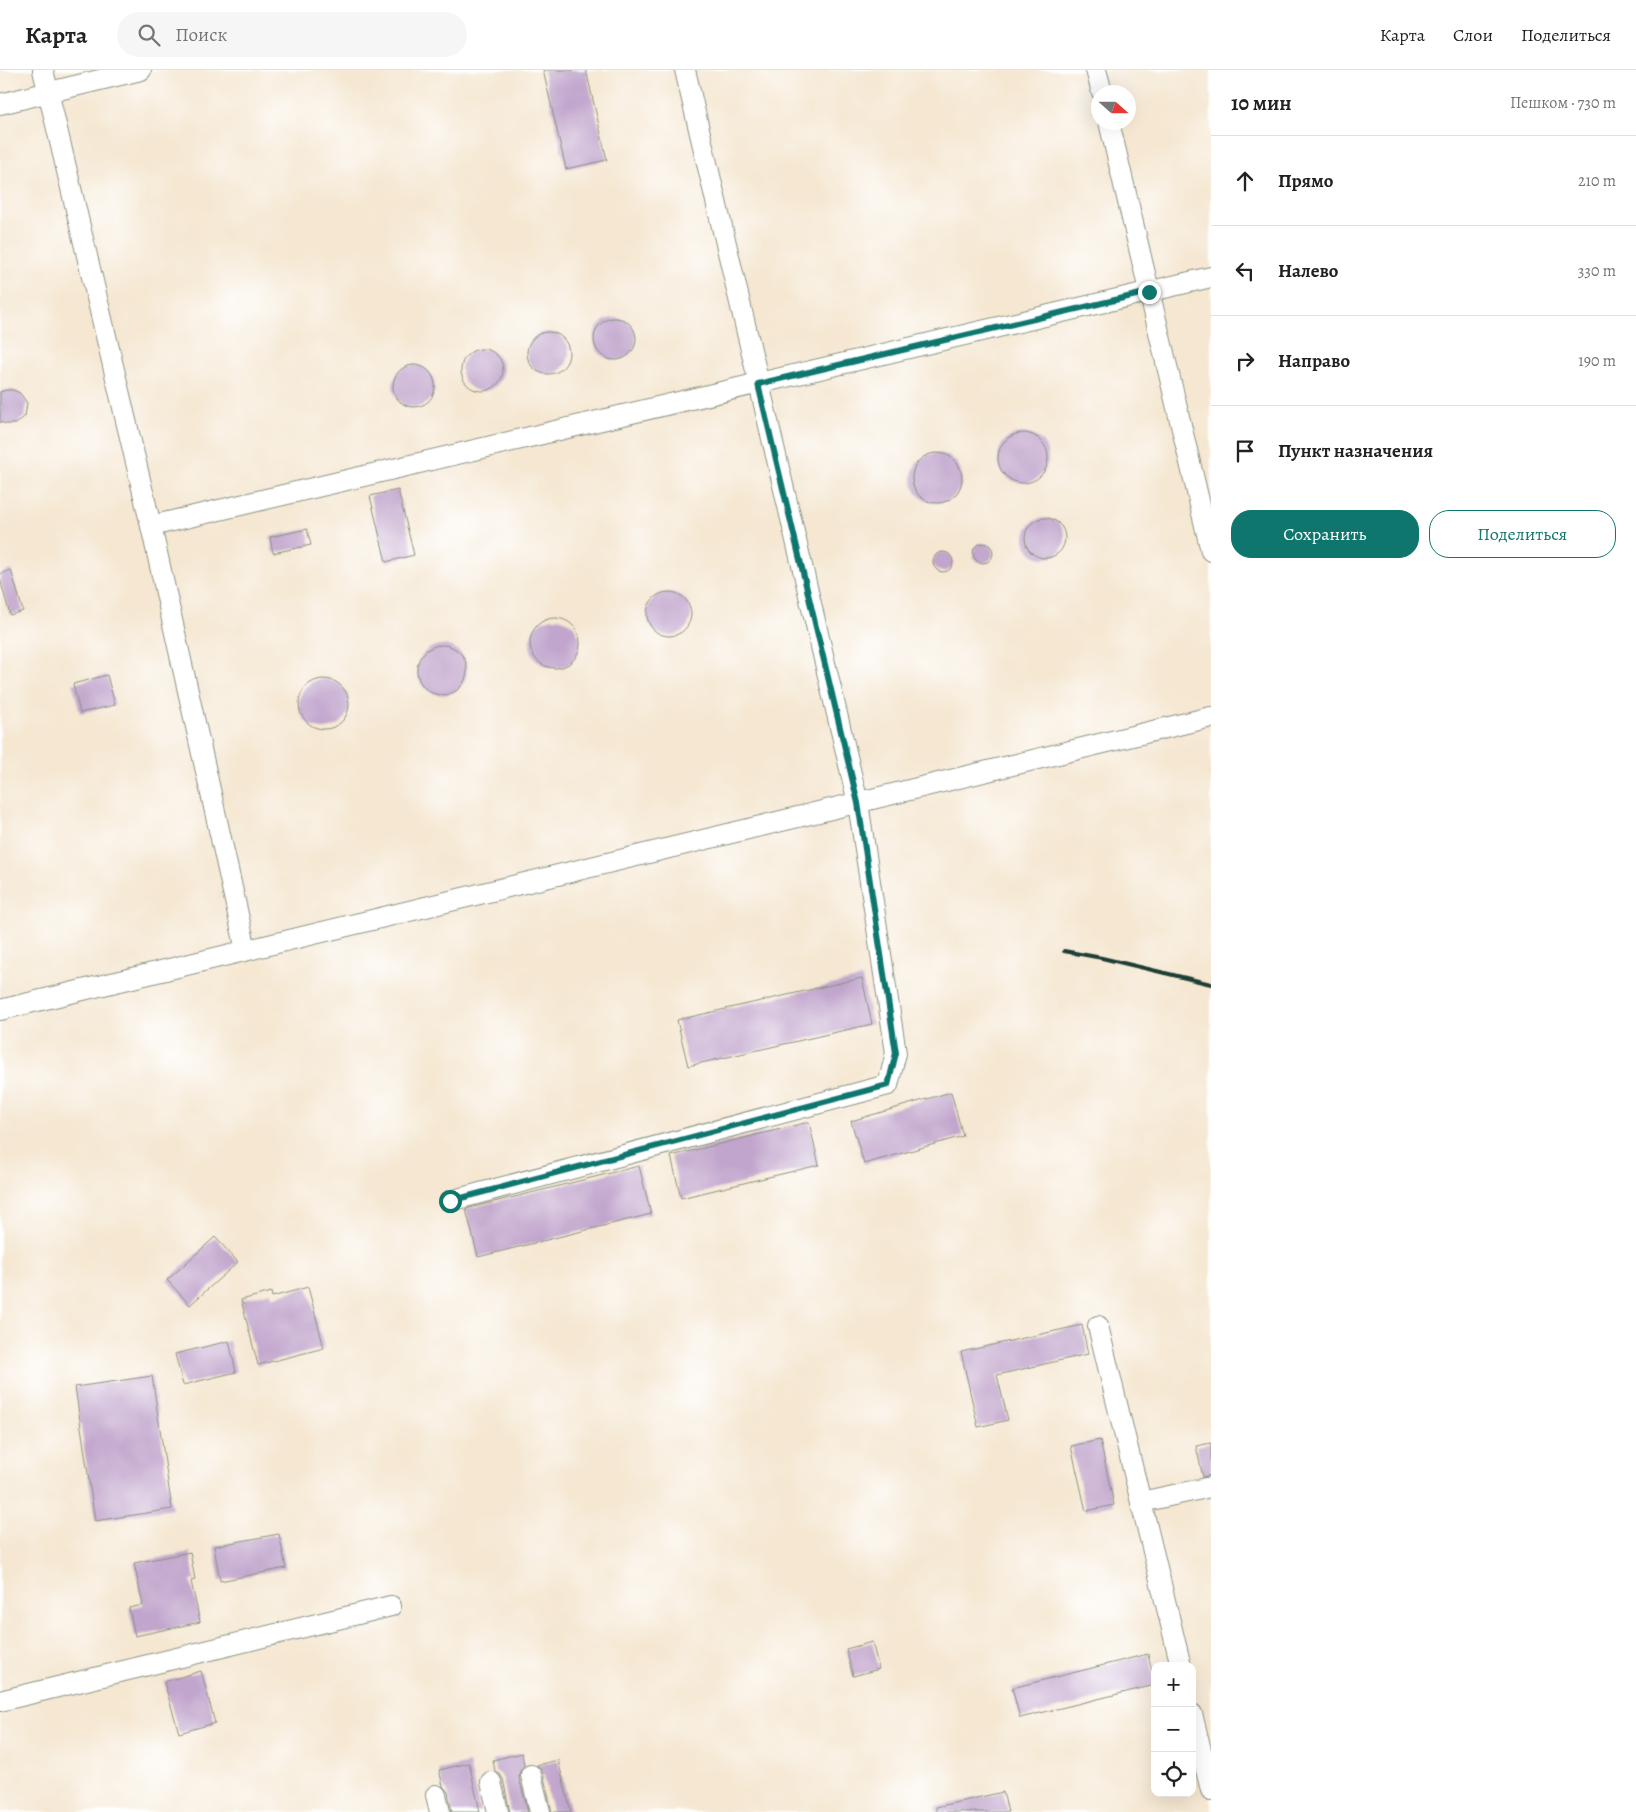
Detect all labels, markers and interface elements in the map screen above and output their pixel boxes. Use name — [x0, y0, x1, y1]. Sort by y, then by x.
search box — [117, 12, 467, 57]
text: Карта — [25, 19, 87, 51]
icon: search — [135, 21, 163, 49]
text: Поиск — [175, 22, 227, 48]
text: Карта — [1380, 23, 1425, 47]
text: Слои — [1453, 23, 1493, 47]
text: Поделиться — [1521, 23, 1611, 47]
north arrow — [1091, 85, 1136, 130]
text: 10 мин — [1231, 89, 1292, 117]
text: Пешком · 730 m — [1510, 92, 1616, 114]
icon: ahead — [1231, 167, 1259, 195]
text: Прямо — [1278, 168, 1333, 194]
text: 210 m — [1578, 170, 1616, 192]
icon: left — [1231, 257, 1259, 285]
text: Налево — [1278, 258, 1338, 284]
text: 330 m — [1578, 260, 1616, 282]
route end — [1138, 281, 1161, 304]
icon: right — [1231, 347, 1259, 375]
text: Направо — [1278, 348, 1350, 374]
text: 190 m — [1578, 350, 1616, 372]
icon: arrive — [1231, 437, 1259, 465]
text: Пункт назначения — [1278, 438, 1433, 464]
button: Сохранить — [1231, 510, 1419, 558]
button: Поделиться — [1429, 510, 1616, 558]
route start — [439, 1190, 462, 1213]
map controls — [1151, 1662, 1196, 1797]
button: + — [1151, 1662, 1196, 1707]
button: − — [1151, 1707, 1196, 1752]
button: locate — [1151, 1752, 1196, 1797]

